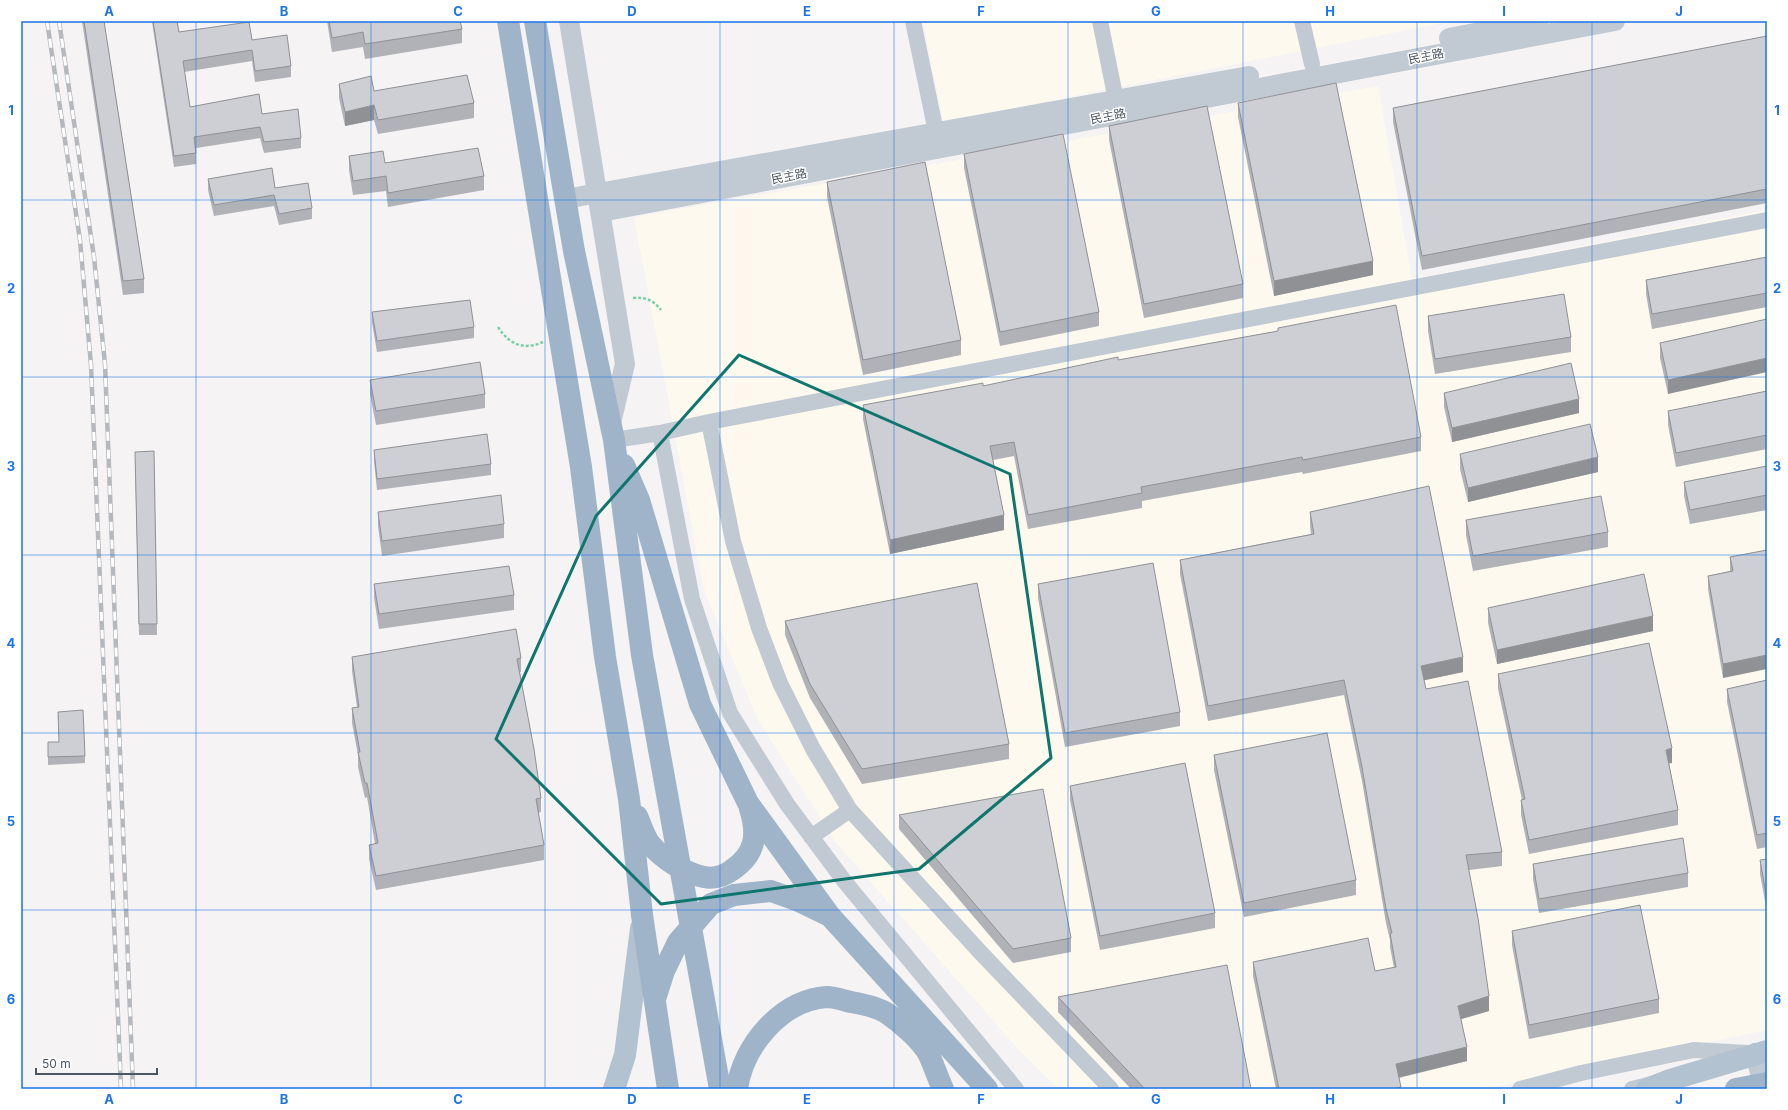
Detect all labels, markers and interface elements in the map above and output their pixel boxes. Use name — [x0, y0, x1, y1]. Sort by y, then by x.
text: A — [104, 3, 114, 19]
text: B — [280, 3, 289, 19]
text: C — [453, 3, 463, 19]
text: D — [627, 3, 637, 19]
text: E — [803, 3, 811, 19]
text: F — [977, 3, 985, 19]
text: G — [1151, 3, 1161, 19]
text: H — [1325, 3, 1335, 19]
text: I — [1502, 3, 1506, 19]
text: J — [1675, 3, 1683, 19]
street label: 民主路 — [1407, 45, 1445, 67]
text: 1 — [8, 102, 14, 118]
text: 1 — [1774, 102, 1780, 118]
street label: 民主路 — [1089, 105, 1127, 127]
street label: 民主路 — [770, 165, 808, 187]
text: 2 — [7, 280, 15, 296]
text: 2 — [1773, 280, 1781, 296]
text: 3 — [7, 458, 15, 474]
text: 3 — [1773, 458, 1781, 474]
text: 4 — [7, 635, 16, 651]
text: 4 — [1773, 635, 1782, 651]
text: 5 — [7, 813, 15, 829]
text: 5 — [1773, 813, 1781, 829]
text: 6 — [7, 991, 15, 1007]
text: 6 — [1773, 991, 1781, 1007]
scale bar — [36, 1050, 157, 1076]
text: 50 m — [42, 1056, 71, 1071]
text: A — [104, 1091, 114, 1107]
text: B — [280, 1091, 289, 1107]
text: C — [453, 1091, 463, 1107]
text: D — [627, 1091, 637, 1107]
text: E — [803, 1091, 811, 1107]
text: F — [977, 1091, 985, 1107]
text: G — [1151, 1091, 1161, 1107]
text: H — [1325, 1091, 1335, 1107]
text: I — [1502, 1091, 1506, 1107]
text: J — [1675, 1091, 1683, 1107]

